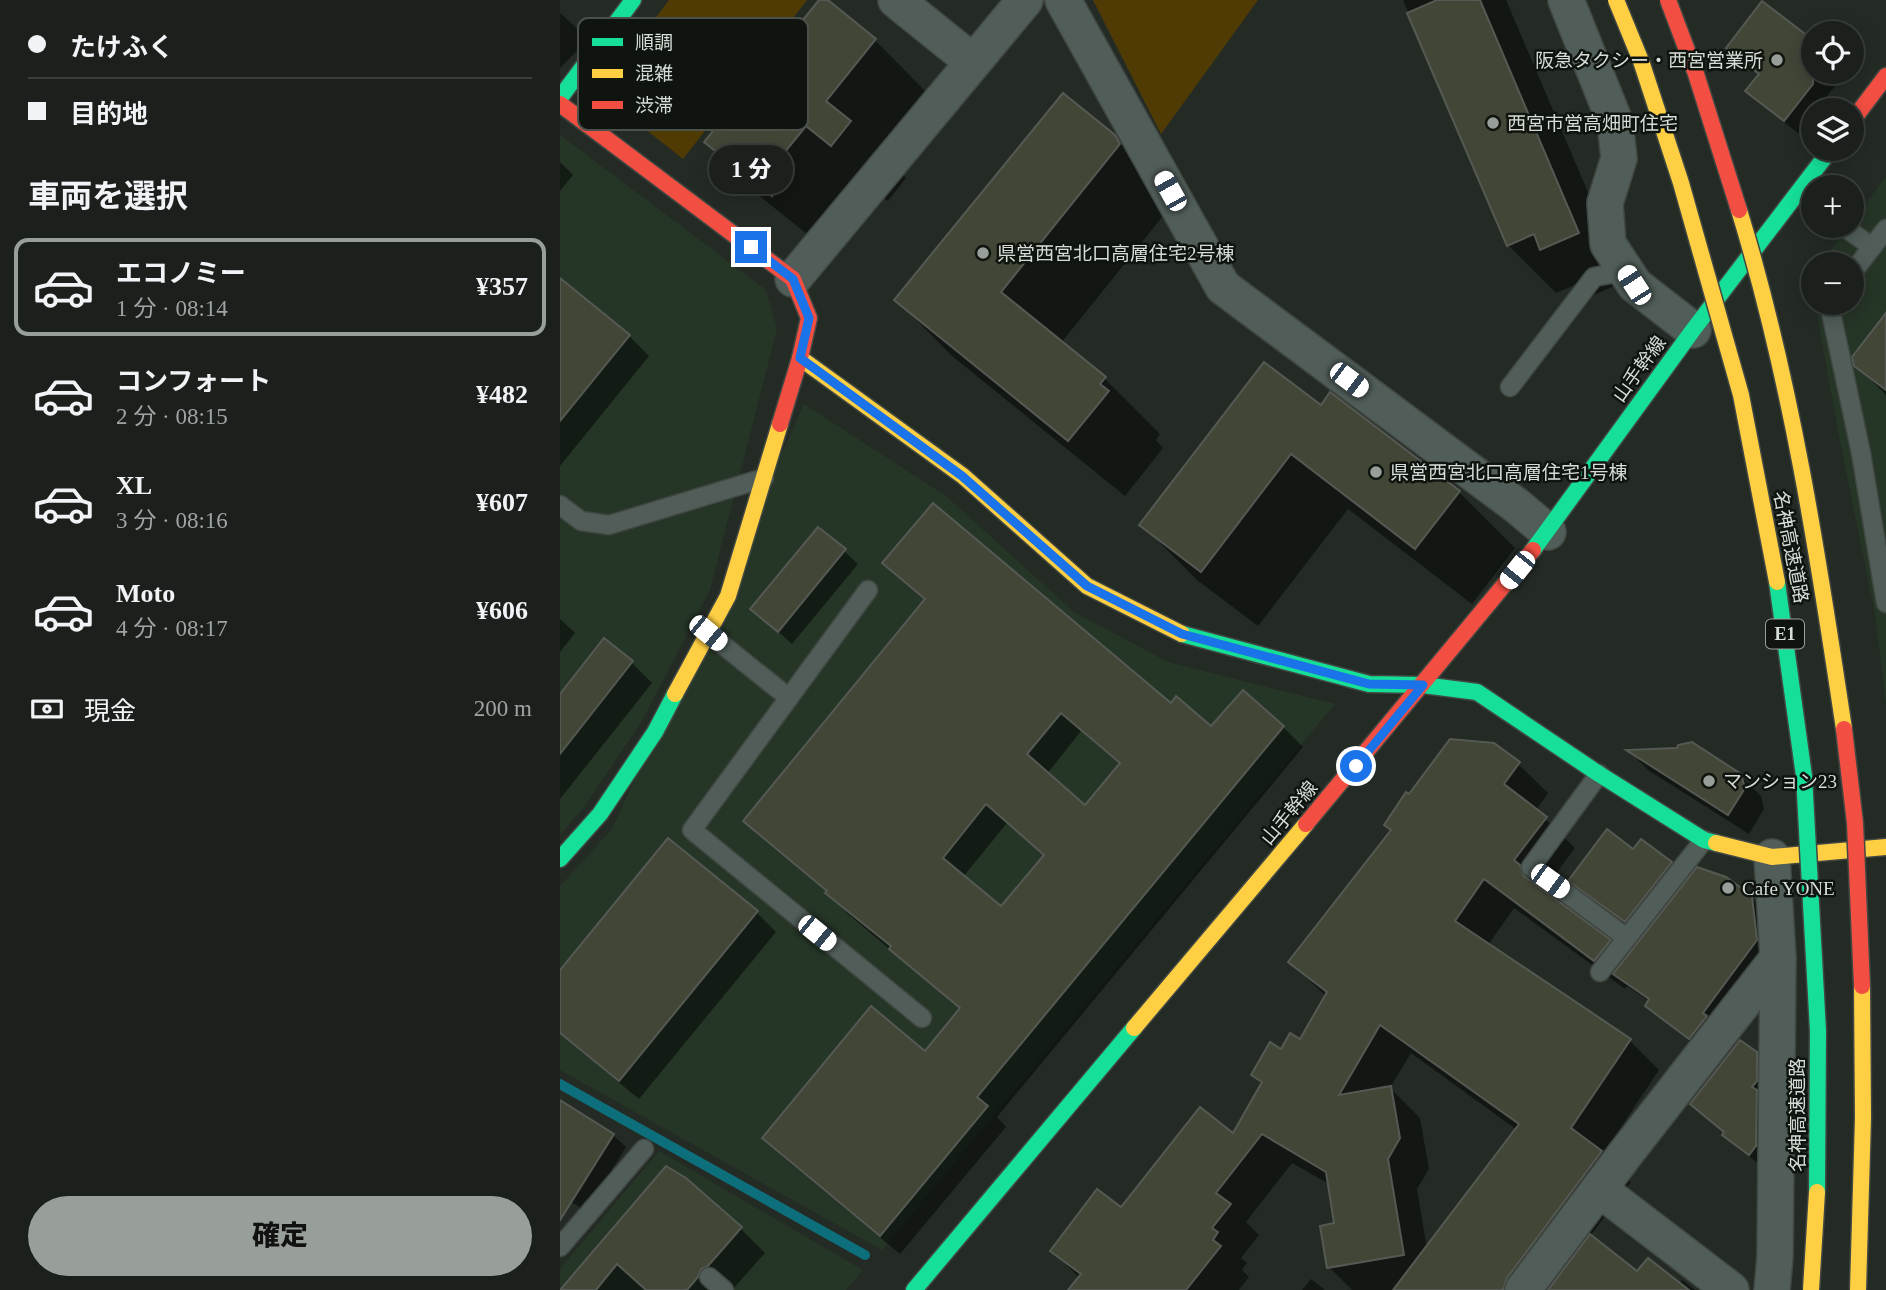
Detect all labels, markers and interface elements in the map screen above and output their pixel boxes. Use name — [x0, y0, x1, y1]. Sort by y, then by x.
legend — [578, 18, 808, 130]
map controls — [1801, 21, 1864, 315]
button: locate — [1801, 21, 1864, 84]
text: 順調 — [635, 32, 673, 53]
text: たけふく — [70, 33, 174, 62]
place label: 阪急タクシー・西宮営業所 — [1535, 50, 1763, 71]
marker: 阪急タクシー・西宮営業所 — [1769, 52, 1785, 68]
text: 混雑 — [635, 63, 673, 84]
text: 渋滞 — [635, 95, 673, 116]
button: layers — [1801, 98, 1864, 161]
text: 目的地 — [70, 100, 148, 129]
place label: 西宮市営高畑町住宅 — [1507, 113, 1678, 134]
marker: 西宮市営高畑町住宅 — [1485, 115, 1501, 131]
callout: 1 分 — [709, 146, 793, 194]
text: 1 分 — [731, 157, 771, 182]
car — [1151, 168, 1190, 214]
button: + — [1801, 175, 1864, 238]
text: 車両を選択 — [28, 178, 188, 214]
route end — [735, 231, 767, 263]
place label: 県営西宮北口高層住宅2号棟 — [997, 243, 1235, 264]
marker: 県営西宮北口高層住宅2号棟 — [975, 245, 991, 261]
button: − — [1801, 252, 1864, 315]
icon: car — [32, 256, 95, 319]
text: エコノミー — [116, 259, 246, 288]
car — [1614, 262, 1655, 308]
text: ¥357 — [476, 272, 528, 301]
text: 1 分 · 08:14 — [116, 296, 228, 321]
street label: 山手幹線 — [1608, 332, 1670, 406]
car — [1326, 359, 1373, 401]
icon: car — [32, 364, 95, 427]
text: コンフォート — [116, 367, 271, 396]
text: ¥482 — [476, 380, 528, 409]
text: 2 分 · 08:15 — [116, 404, 228, 429]
place label: 県営西宮北口高層住宅1号棟 — [1390, 462, 1628, 483]
marker: 県営西宮北口高層住宅1号棟 — [1368, 464, 1384, 480]
text: XL — [116, 471, 152, 500]
icon: car — [32, 472, 95, 535]
text: ¥607 — [476, 488, 528, 517]
street label: 名神高速道路 — [1770, 489, 1812, 605]
text: 3 分 · 08:16 — [116, 508, 228, 533]
car — [1496, 547, 1539, 593]
text: Moto — [116, 579, 175, 608]
icon: car — [32, 580, 95, 643]
text: ¥606 — [476, 596, 528, 625]
car — [686, 612, 731, 654]
text: 4 分 · 08:17 — [116, 616, 228, 641]
road number: E1 — [1766, 620, 1804, 648]
icon: cash — [28, 690, 66, 728]
text: 200 m — [474, 696, 532, 721]
text: 現金 — [84, 697, 136, 726]
route start — [1340, 750, 1372, 782]
place label: マンション23 — [1723, 771, 1837, 792]
marker: マンション23 — [1701, 773, 1717, 789]
street label: 山手幹線 — [1257, 777, 1321, 849]
car — [1527, 860, 1574, 902]
place label: Cafe YONE — [1742, 878, 1835, 899]
marker: Cafe YONE — [1720, 880, 1736, 896]
car — [795, 912, 840, 954]
street label: 名神高速道路 — [1787, 1058, 1808, 1172]
button: 確定 — [28, 1196, 532, 1276]

